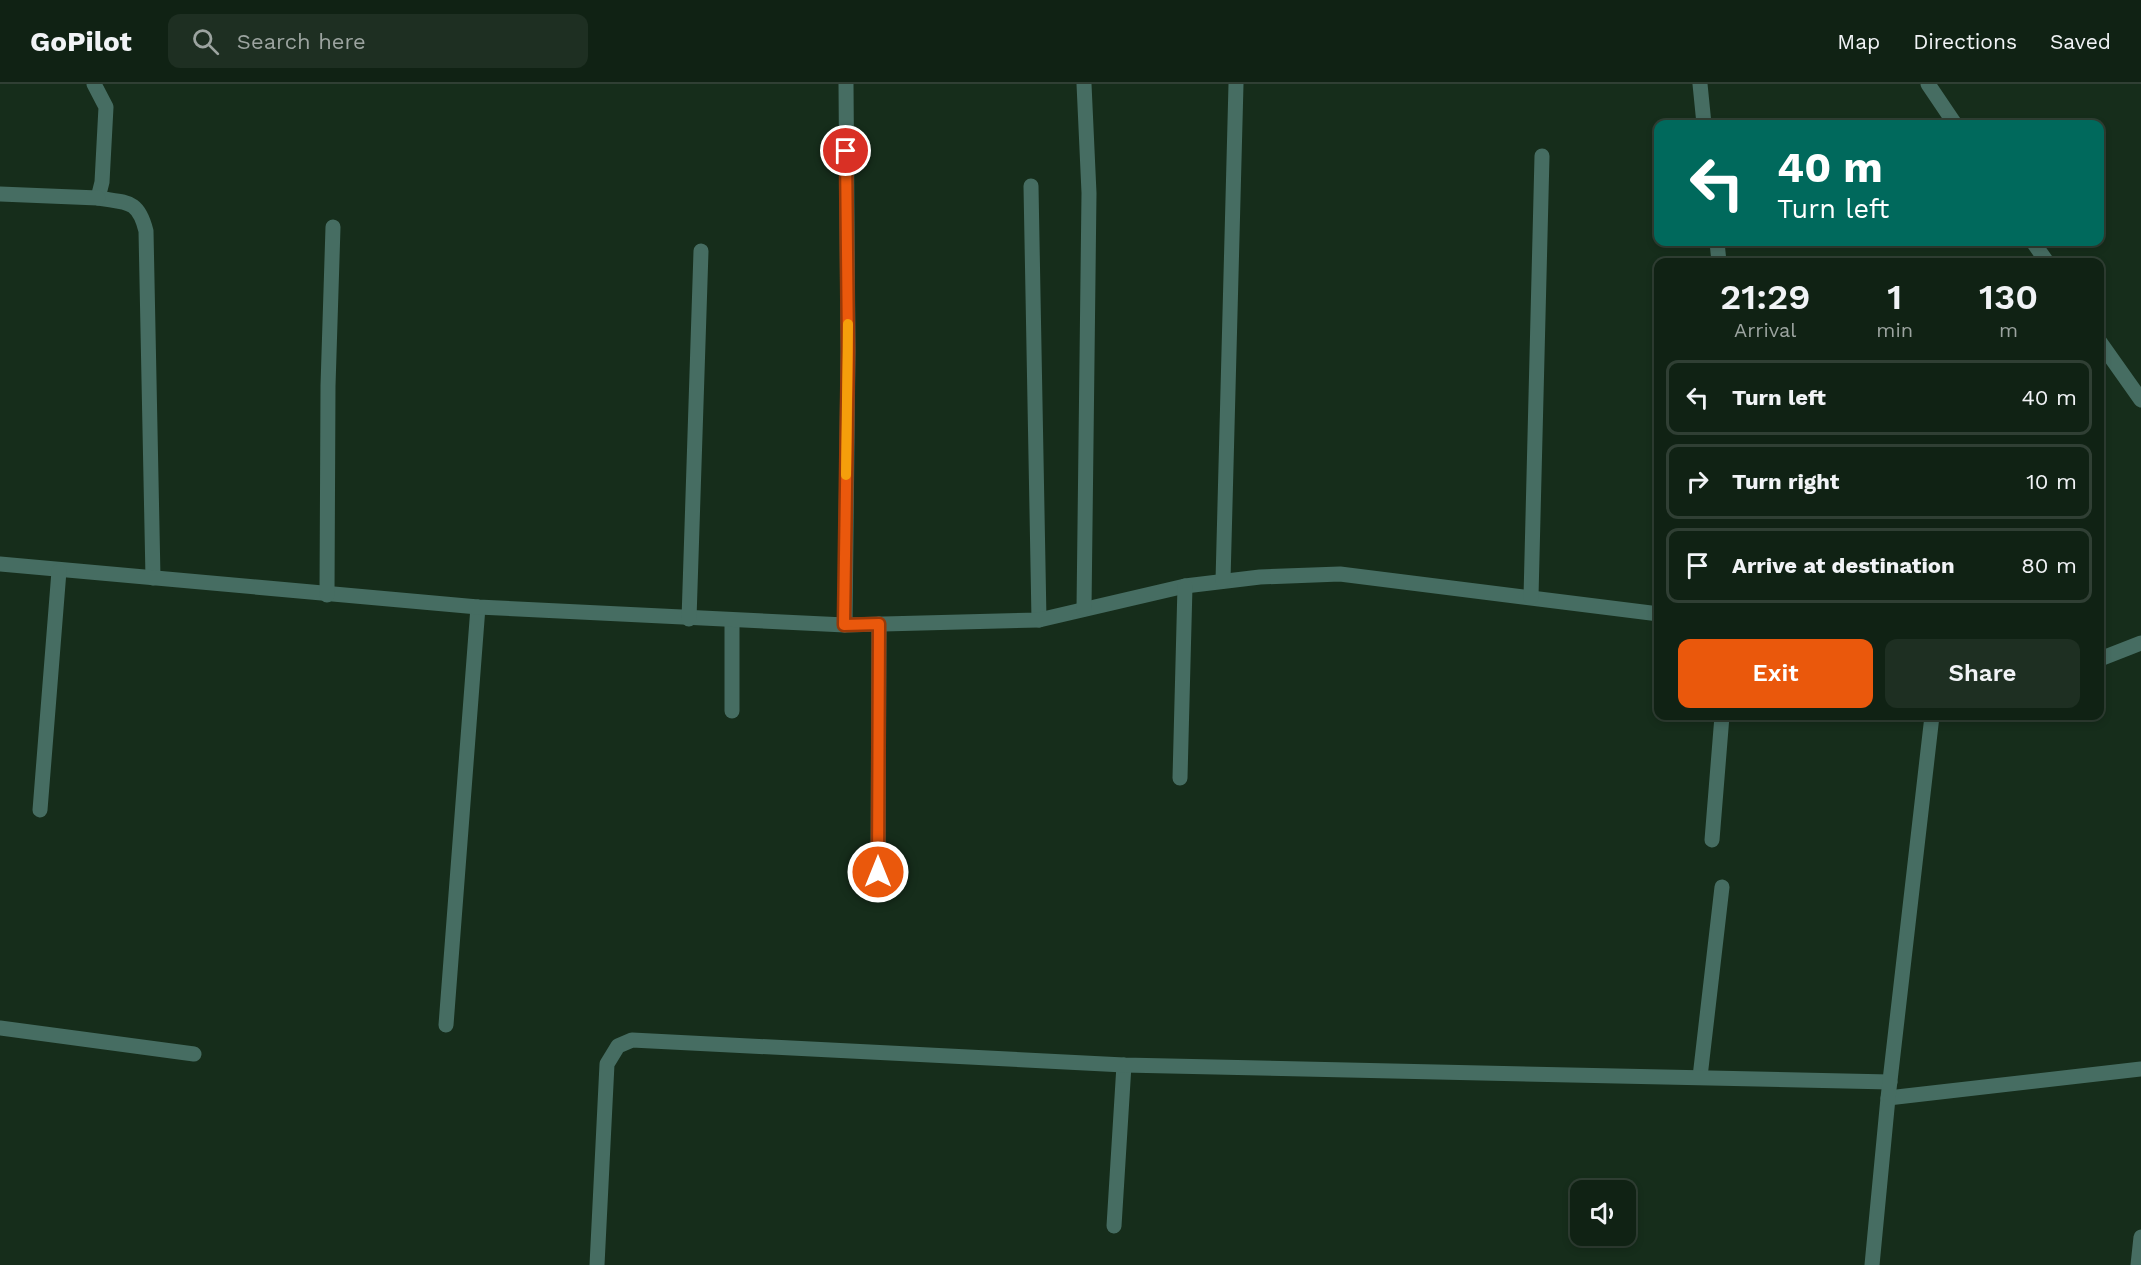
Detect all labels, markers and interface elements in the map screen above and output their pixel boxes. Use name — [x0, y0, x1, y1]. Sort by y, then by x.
search box — [168, 14, 588, 68]
text: GoPilot — [30, 25, 132, 58]
icon: search — [189, 25, 222, 58]
text: Search here — [237, 29, 366, 54]
text: Map — [1837, 29, 1880, 54]
text: Directions — [1913, 29, 2017, 54]
text: Saved — [2050, 29, 2111, 54]
pin — [820, 125, 871, 176]
icon: arrive — [829, 134, 862, 167]
text: 40 m — [1777, 143, 1883, 192]
icon: left — [1678, 144, 1756, 222]
text: Turn left — [1777, 193, 1889, 225]
text: 21:29 — [1720, 276, 1810, 318]
text: 1 — [1887, 276, 1902, 318]
text: 130 — [1979, 276, 2038, 318]
text: Arrival — [1734, 318, 1796, 342]
text: min — [1876, 318, 1913, 342]
text: m — [1999, 318, 2018, 342]
icon: left — [1681, 381, 1714, 414]
text: Turn left — [1732, 385, 1826, 410]
text: 40 m — [2021, 385, 2077, 410]
icon: right — [1681, 465, 1714, 498]
text: Turn right — [1732, 469, 1839, 494]
text: 10 m — [2026, 469, 2077, 494]
icon: arrive — [1681, 549, 1714, 582]
text: Arrive at destination — [1732, 553, 1955, 578]
text: 80 m — [2021, 553, 2077, 578]
button: Exit — [1678, 639, 1873, 708]
button: Share — [1885, 639, 2080, 708]
position arrow — [846, 840, 910, 904]
map controls — [1570, 1180, 1636, 1246]
button: sound — [1570, 1180, 1636, 1246]

